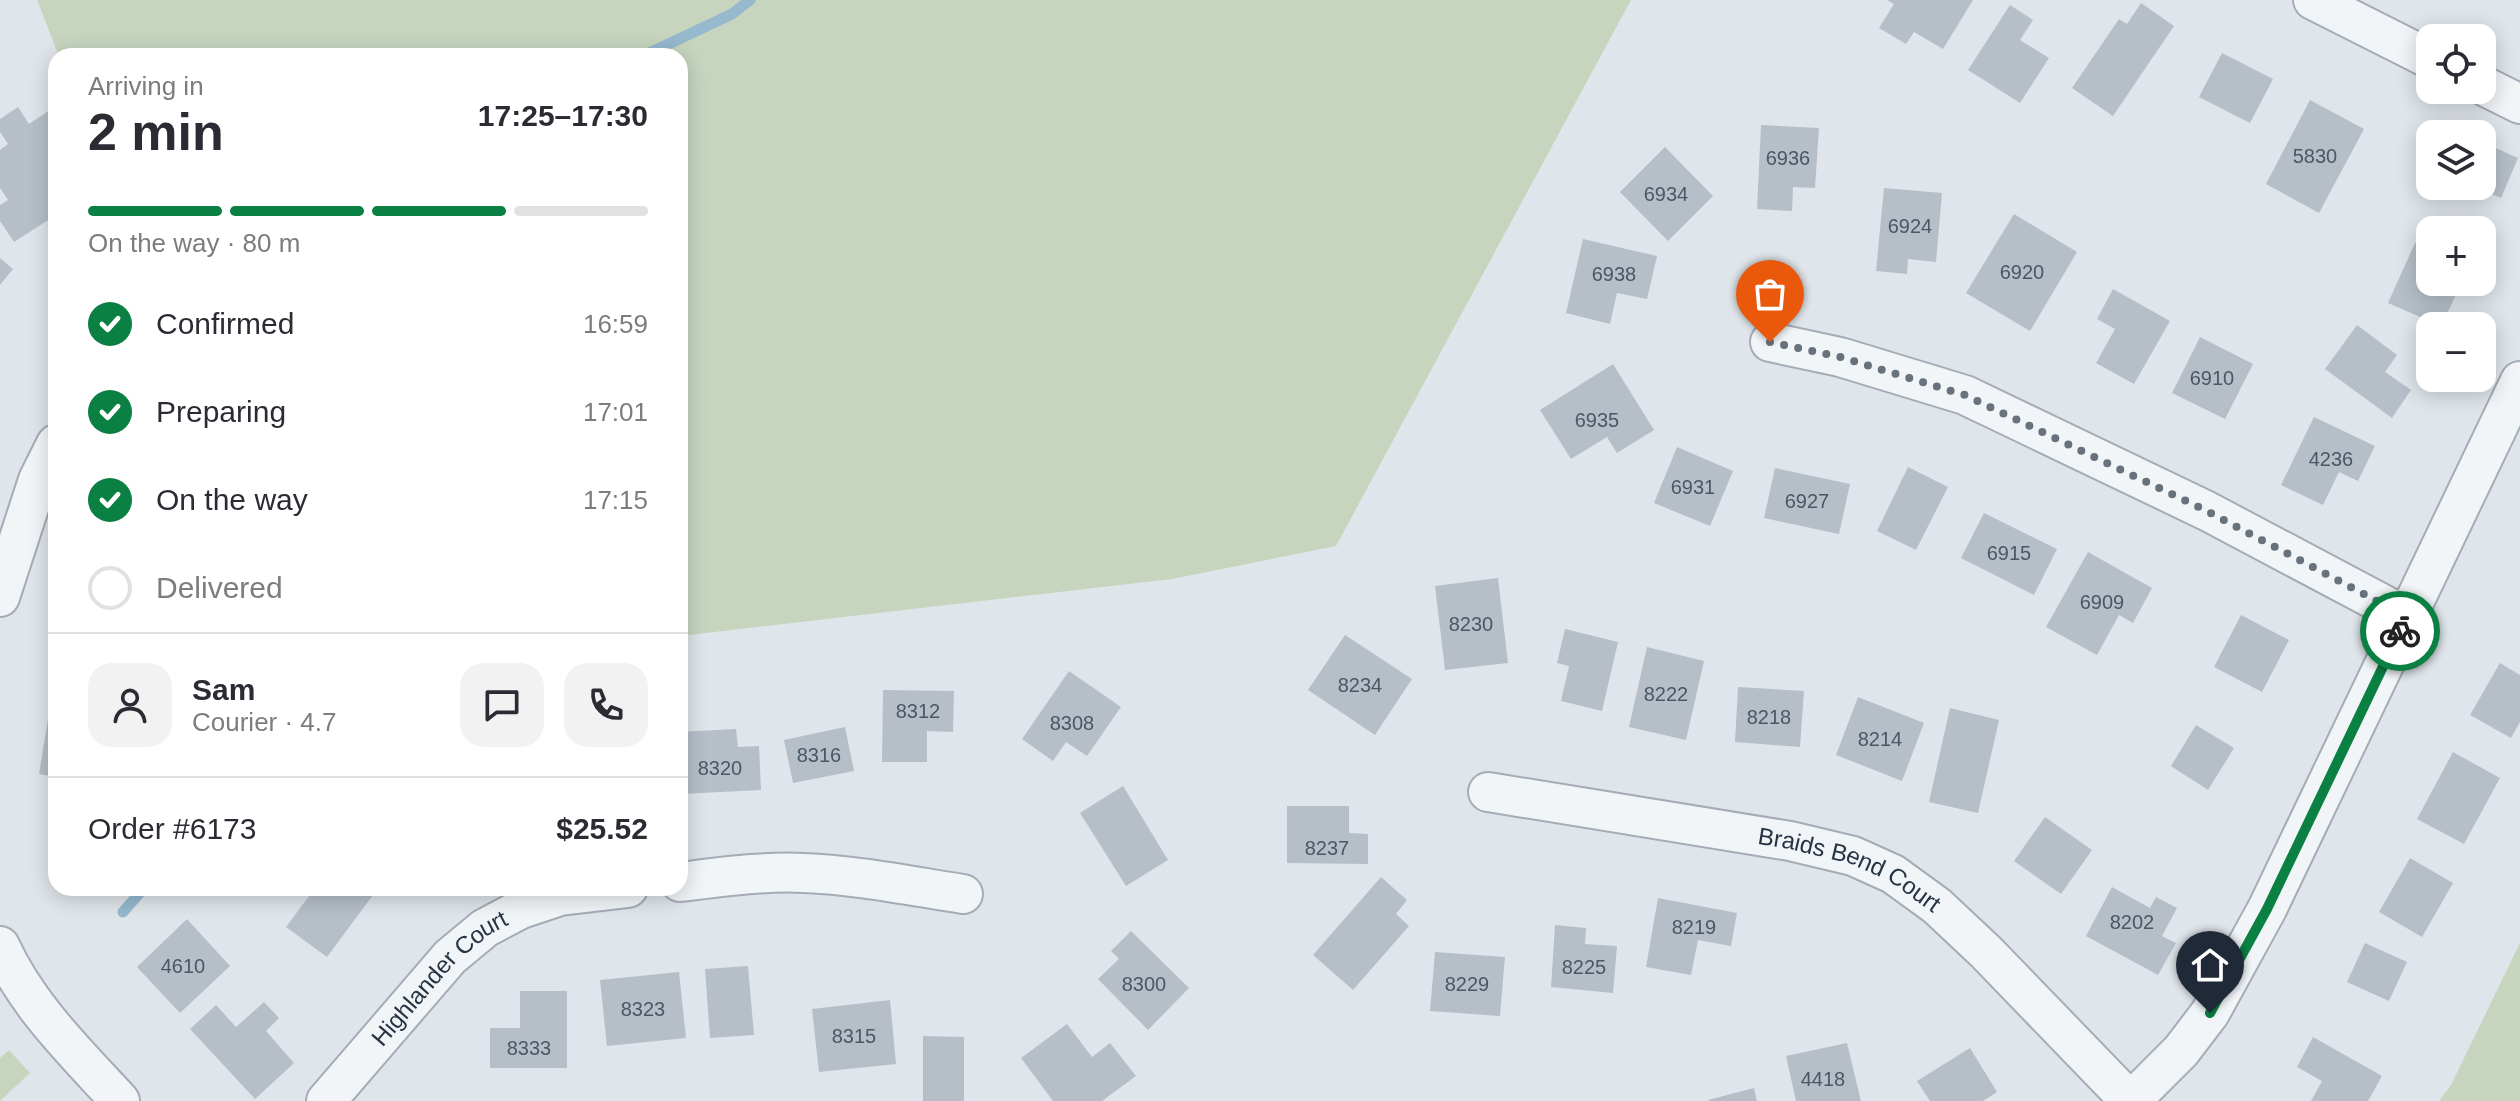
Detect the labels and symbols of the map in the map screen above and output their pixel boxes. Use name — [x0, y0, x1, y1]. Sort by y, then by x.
house number: 5830 — [2293, 145, 2337, 167]
house number: 6936 — [1766, 147, 1810, 169]
house number: 6934 — [1644, 183, 1688, 205]
house number: 6924 — [1888, 215, 1932, 237]
pin — [1736, 260, 1804, 342]
house number: 6920 — [2000, 261, 2044, 283]
house number: 6938 — [1592, 263, 1636, 285]
house number: 6910 — [2190, 367, 2234, 389]
house number: 6935 — [1575, 409, 1619, 431]
house number: 4236 — [2309, 448, 2353, 470]
house number: 6931 — [1671, 476, 1715, 498]
house number: 6927 — [1785, 490, 1829, 512]
house number: 6915 — [1987, 542, 2031, 564]
house number: 6909 — [2080, 591, 2124, 613]
courier — [2360, 591, 2440, 671]
house number: 8230 — [1449, 613, 1493, 635]
house number: 8234 — [1338, 674, 1382, 696]
house number: 8222 — [1644, 683, 1688, 705]
house number: 8312 — [896, 700, 940, 722]
house number: 8218 — [1747, 706, 1791, 728]
house number: 8308 — [1050, 712, 1094, 734]
house number: 8214 — [1858, 728, 1902, 750]
house number: 8316 — [797, 744, 841, 766]
house number: 8320 — [698, 757, 742, 779]
street label: Braids Bend Court — [1756, 822, 1946, 917]
house number: 8237 — [1305, 837, 1349, 859]
street label: Highlander Court — [366, 905, 512, 1051]
house number: 8202 — [2110, 911, 2154, 933]
house number: 8219 — [1672, 916, 1716, 938]
pin — [2176, 931, 2244, 1013]
house number: 4610 — [161, 955, 205, 977]
house number: 8225 — [1562, 956, 1606, 978]
house number: 8300 — [1122, 973, 1166, 995]
house number: 8229 — [1445, 973, 1489, 995]
house number: 8323 — [621, 998, 665, 1020]
house number: 8315 — [832, 1025, 876, 1047]
house number: 8333 — [507, 1037, 551, 1059]
house number: 4418 — [1801, 1068, 1845, 1090]

